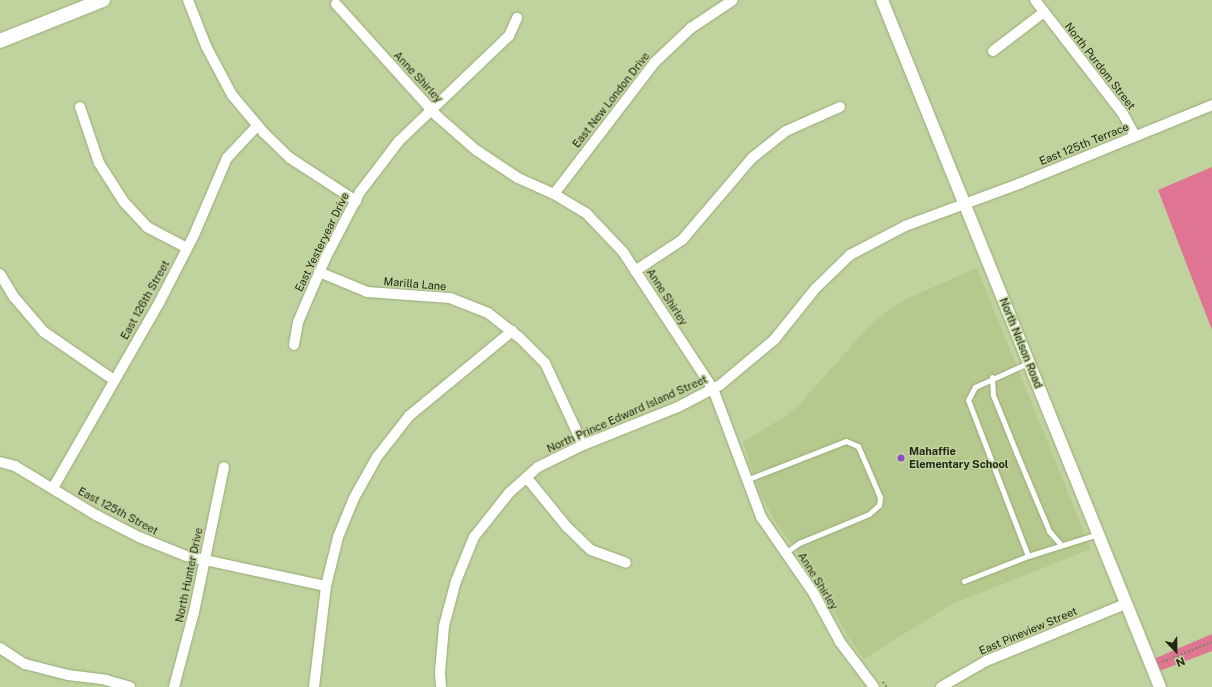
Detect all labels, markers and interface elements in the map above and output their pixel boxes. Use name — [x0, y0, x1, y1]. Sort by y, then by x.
street label: North Purdom Street — [1062, 20, 1138, 112]
street label: Anne Shirley — [391, 49, 445, 105]
street label: East New London Drive — [570, 50, 652, 150]
street label: East 125th Terrace — [1037, 120, 1131, 168]
street label: East Yesteryear Drive — [292, 190, 352, 294]
street label: East 126th Street — [118, 258, 172, 342]
street label: Anne Shirley — [644, 266, 690, 328]
street label: Marilla Lane — [383, 275, 447, 293]
street label: North Nelson Road — [997, 296, 1045, 390]
street label: North Prince Edward Island Street — [545, 373, 709, 455]
place label: Mahaffie Elementary School — [909, 445, 1009, 471]
marker: Mahaffie Elementary School — [896, 453, 906, 463]
street label: East 125th Street — [76, 484, 160, 538]
street label: North Hunter Drive — [173, 526, 205, 624]
street label: Anne Shirley — [795, 550, 841, 612]
street label: East Pineview Street — [977, 604, 1079, 658]
north arrow — [1156, 631, 1196, 671]
text: N — [1174, 655, 1187, 669]

